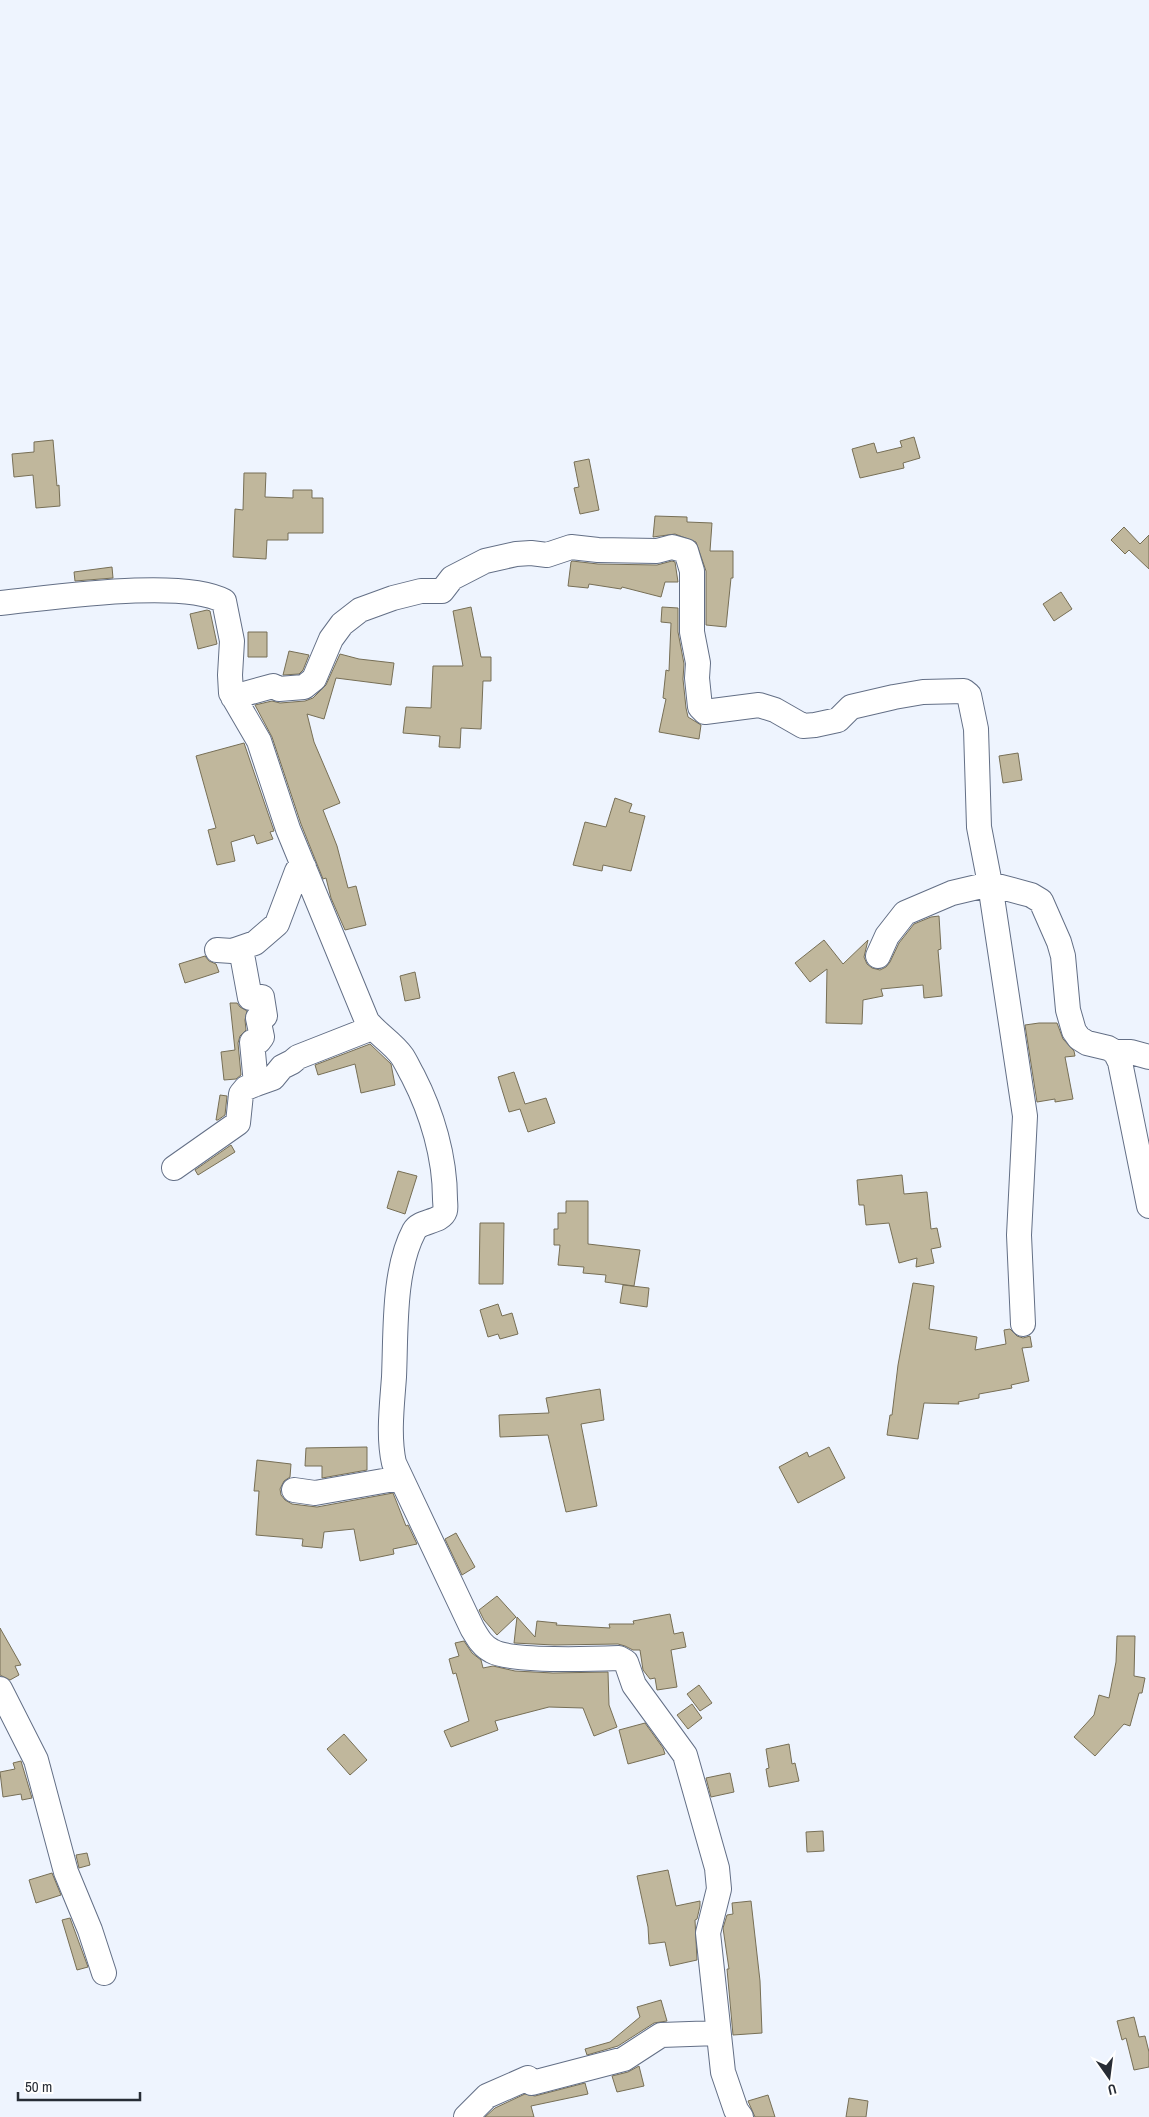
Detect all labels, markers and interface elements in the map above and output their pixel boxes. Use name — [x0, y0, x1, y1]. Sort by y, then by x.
north arrow — [1084, 2052, 1134, 2102]
scale bar — [18, 2070, 140, 2102]
text: 50 m — [25, 2076, 52, 2097]
text: U — [1106, 2080, 1118, 2099]

